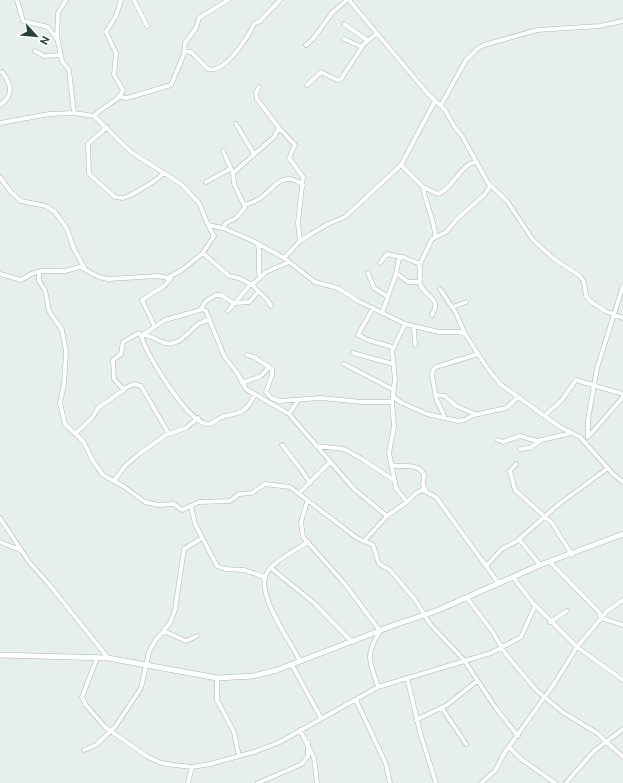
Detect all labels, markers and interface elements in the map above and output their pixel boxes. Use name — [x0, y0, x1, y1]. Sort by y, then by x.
north arrow — [16, 16, 56, 56]
text: N — [38, 34, 52, 47]

